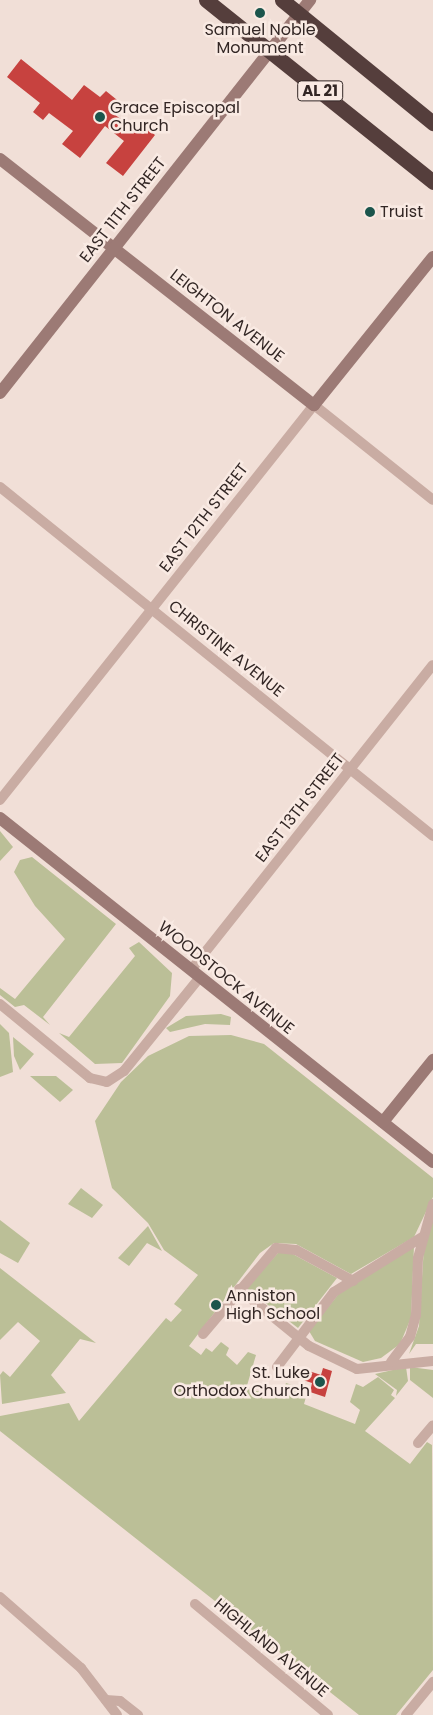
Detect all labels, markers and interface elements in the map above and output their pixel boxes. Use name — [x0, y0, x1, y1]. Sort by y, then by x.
marker: Samuel Noble Monument — [254, 7, 266, 19]
place label: Samuel Noble Monument — [204, 20, 316, 58]
road number: AL 21 — [296, 78, 344, 104]
place label: Grace Episcopal Church — [110, 98, 240, 136]
marker: Grace Episcopal Church — [94, 111, 106, 123]
street label: EAST 11TH STREET — [76, 153, 170, 267]
place label: Truist — [380, 202, 423, 222]
marker: Truist — [364, 206, 376, 218]
street label: LEIGHTON AVENUE — [166, 266, 288, 366]
street label: EAST 12TH STREET — [156, 460, 252, 576]
street label: CHRISTINE AVENUE — [164, 597, 288, 701]
street label: EAST 13TH STREET — [252, 750, 348, 866]
street label: WOODSTOCK AVENUE — [154, 917, 298, 1039]
place label: Anniston High School — [226, 1286, 320, 1324]
marker: Anniston High School — [210, 1299, 222, 1311]
place label: St. Luke Orthodox Church — [173, 1363, 310, 1401]
marker: St. Luke Orthodox Church — [314, 1376, 326, 1388]
street label: HIGHLAND AVENUE — [210, 1595, 332, 1701]

